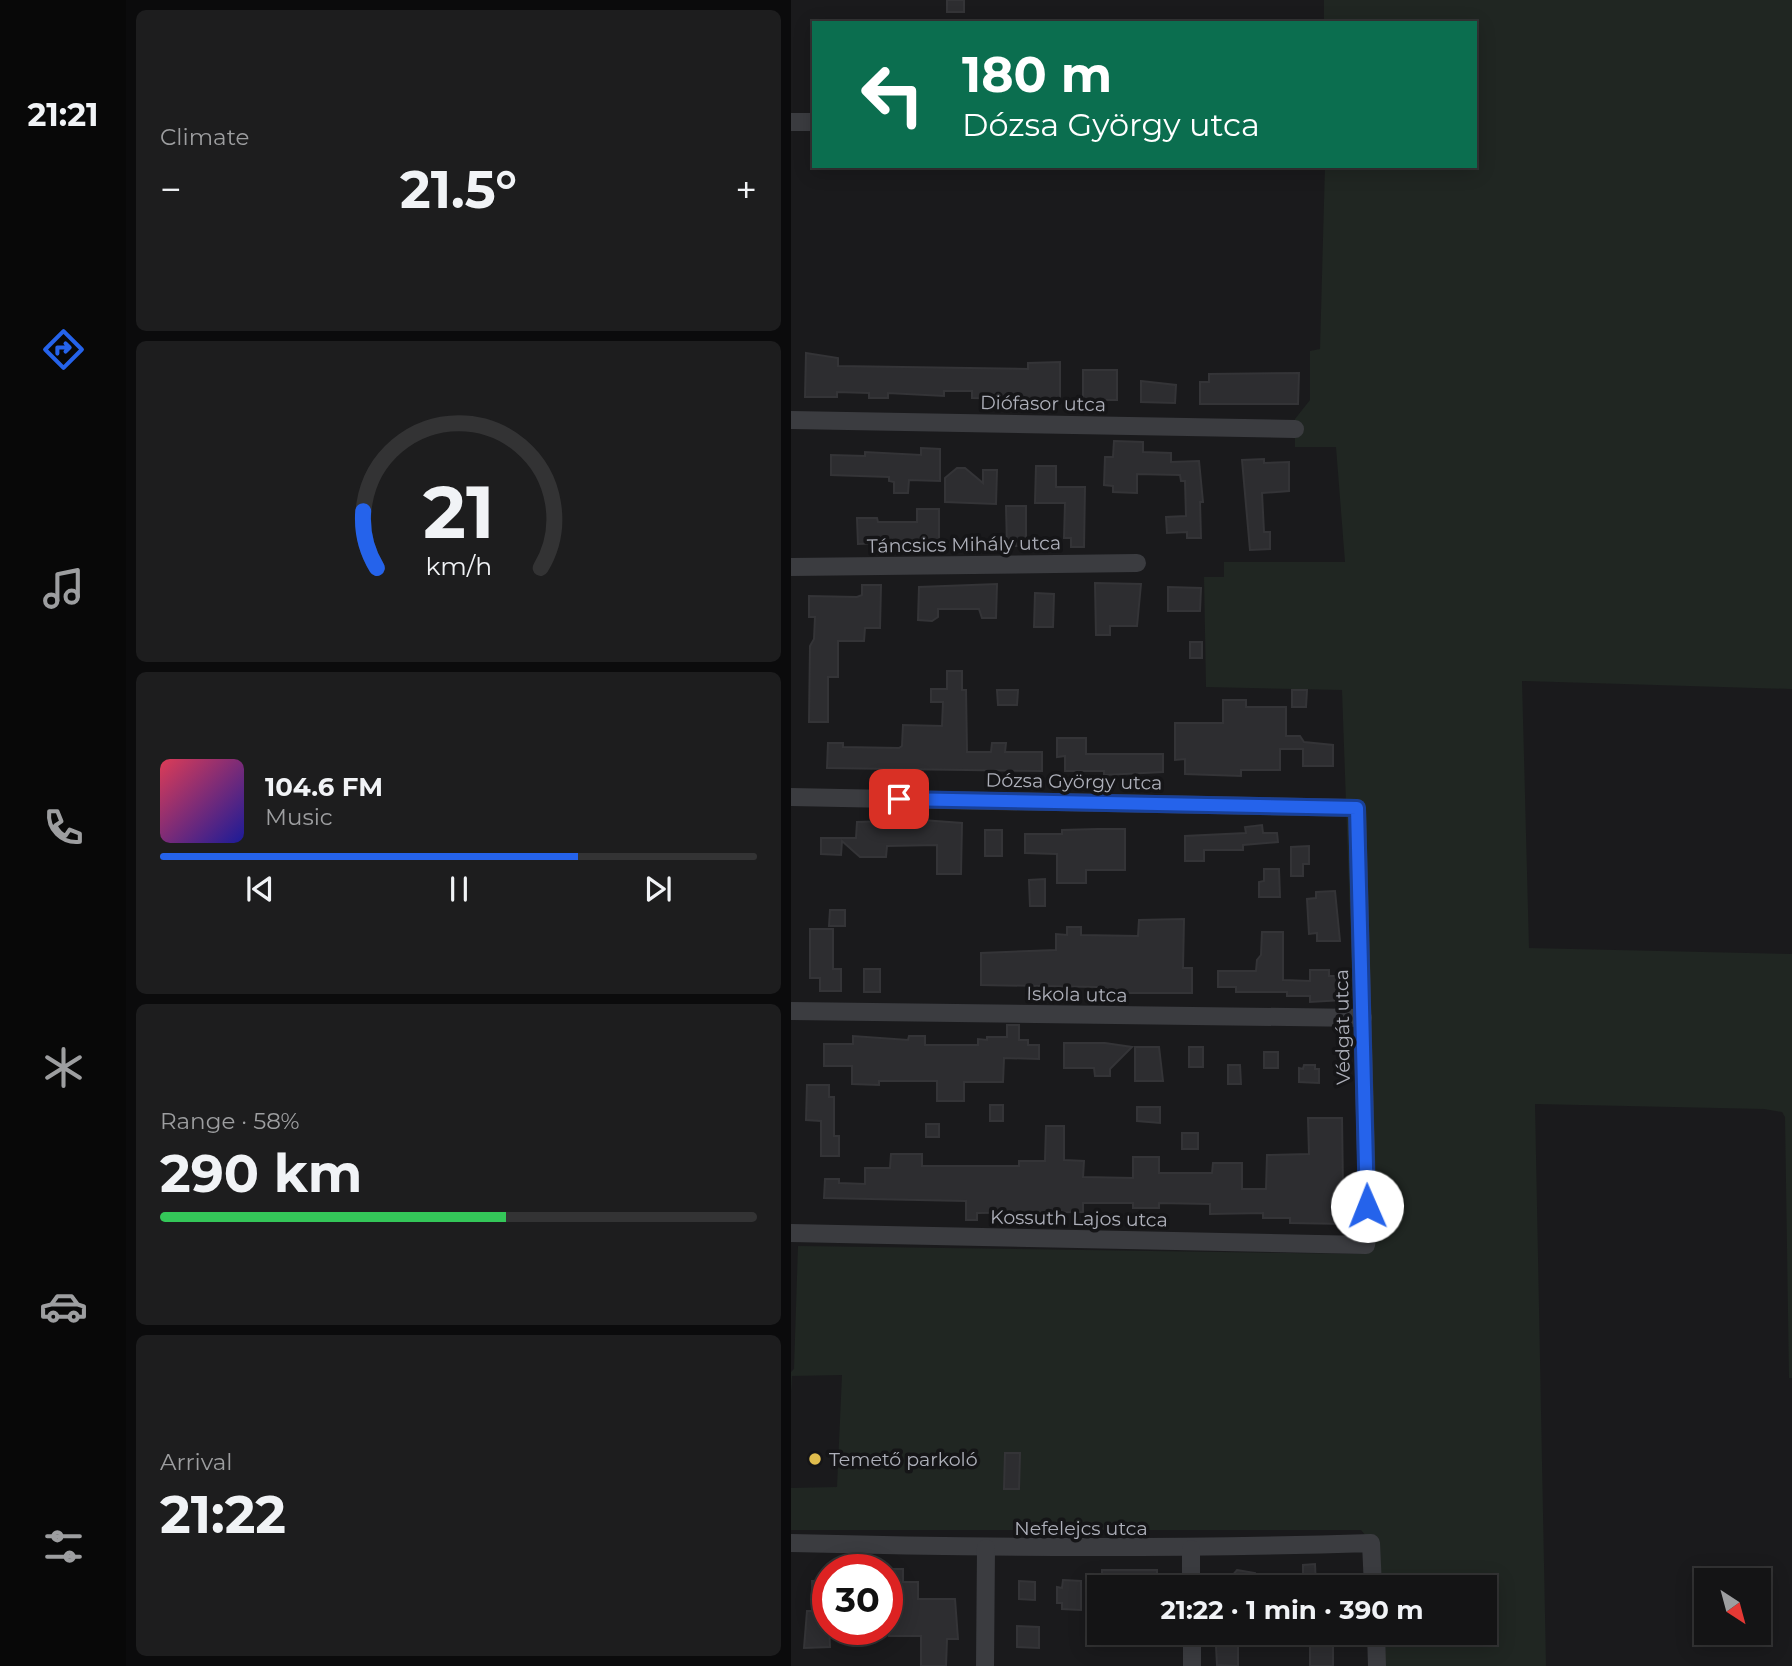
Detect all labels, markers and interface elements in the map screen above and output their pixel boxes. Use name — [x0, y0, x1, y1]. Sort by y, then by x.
text: 180 m — [962, 45, 1112, 104]
icon: left — [847, 49, 938, 140]
text: 21:21 — [27, 95, 99, 134]
text: Dózsa György utca — [962, 105, 1260, 144]
text: Climate — [160, 123, 249, 151]
text: 21.5° — [400, 158, 517, 221]
text: − — [160, 166, 182, 213]
text: + — [735, 166, 757, 213]
icon: directions — [39, 325, 88, 374]
street label: Diófasor utca — [980, 391, 1106, 416]
text: 21 — [423, 468, 494, 556]
street label: Táncsics Mihály utca — [867, 531, 1061, 558]
text: km/h — [425, 551, 492, 581]
icon: music — [39, 564, 88, 613]
street label: Dózsa György utca — [985, 768, 1163, 795]
pin — [869, 769, 929, 829]
text: 104.6 FM — [265, 771, 383, 803]
icon: arrive — [880, 780, 918, 818]
icon: phone — [39, 803, 88, 852]
text: Music — [265, 803, 333, 831]
icon: previous — [241, 870, 279, 908]
icon: pause — [440, 870, 478, 908]
icon: next — [639, 870, 677, 908]
street label: Védgát utca — [1330, 969, 1355, 1085]
street label: Iskola utca — [1026, 982, 1128, 1007]
icon: climate — [39, 1043, 88, 1092]
text: Range · 58% — [160, 1107, 300, 1135]
text: 290 km — [160, 1142, 362, 1205]
position arrow — [1330, 1169, 1404, 1243]
street label: Kossuth Lajos utca — [990, 1205, 1168, 1232]
icon: car — [39, 1282, 88, 1331]
text: Arrival — [160, 1448, 233, 1476]
place label: Temető parkoló — [829, 1448, 978, 1471]
marker: Temető parkoló — [807, 1451, 823, 1467]
text: 21:22 — [160, 1483, 286, 1546]
street label: Nefelejcs utca — [1014, 1517, 1148, 1540]
icon: filters — [39, 1522, 88, 1571]
speed limit sign: 30 — [812, 1554, 903, 1645]
north arrow — [1694, 1568, 1771, 1645]
map controls — [1694, 1568, 1771, 1645]
text: 21:22 · 1 min · 390 m — [1160, 1594, 1424, 1626]

